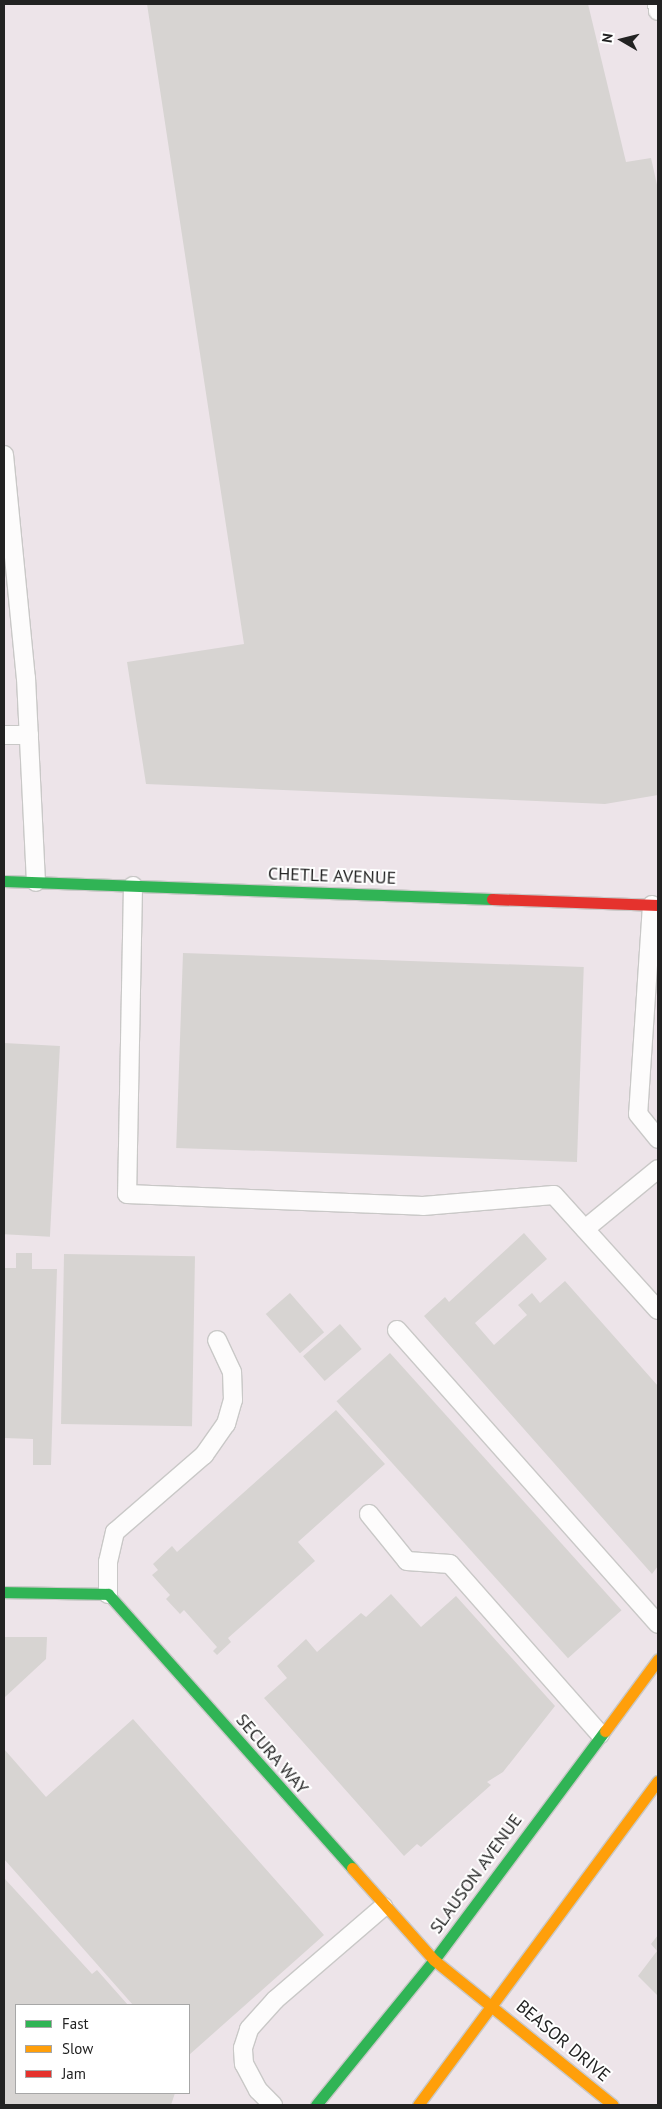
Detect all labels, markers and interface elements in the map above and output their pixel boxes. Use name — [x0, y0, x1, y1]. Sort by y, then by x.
north arrow — [597, 15, 647, 65]
text: N — [598, 32, 617, 44]
street label: CHETLE AVENUE — [267, 863, 397, 889]
street label: SECURA WAY — [231, 1709, 313, 1799]
street label: SLAUSON AVENUE — [425, 1810, 527, 1938]
street label: BEASOR DRIVE — [512, 1996, 614, 2086]
legend — [15, 2004, 190, 2094]
text: Fast — [62, 2014, 89, 2033]
text: Slow — [62, 2039, 93, 2058]
text: Jam — [62, 2064, 86, 2083]

